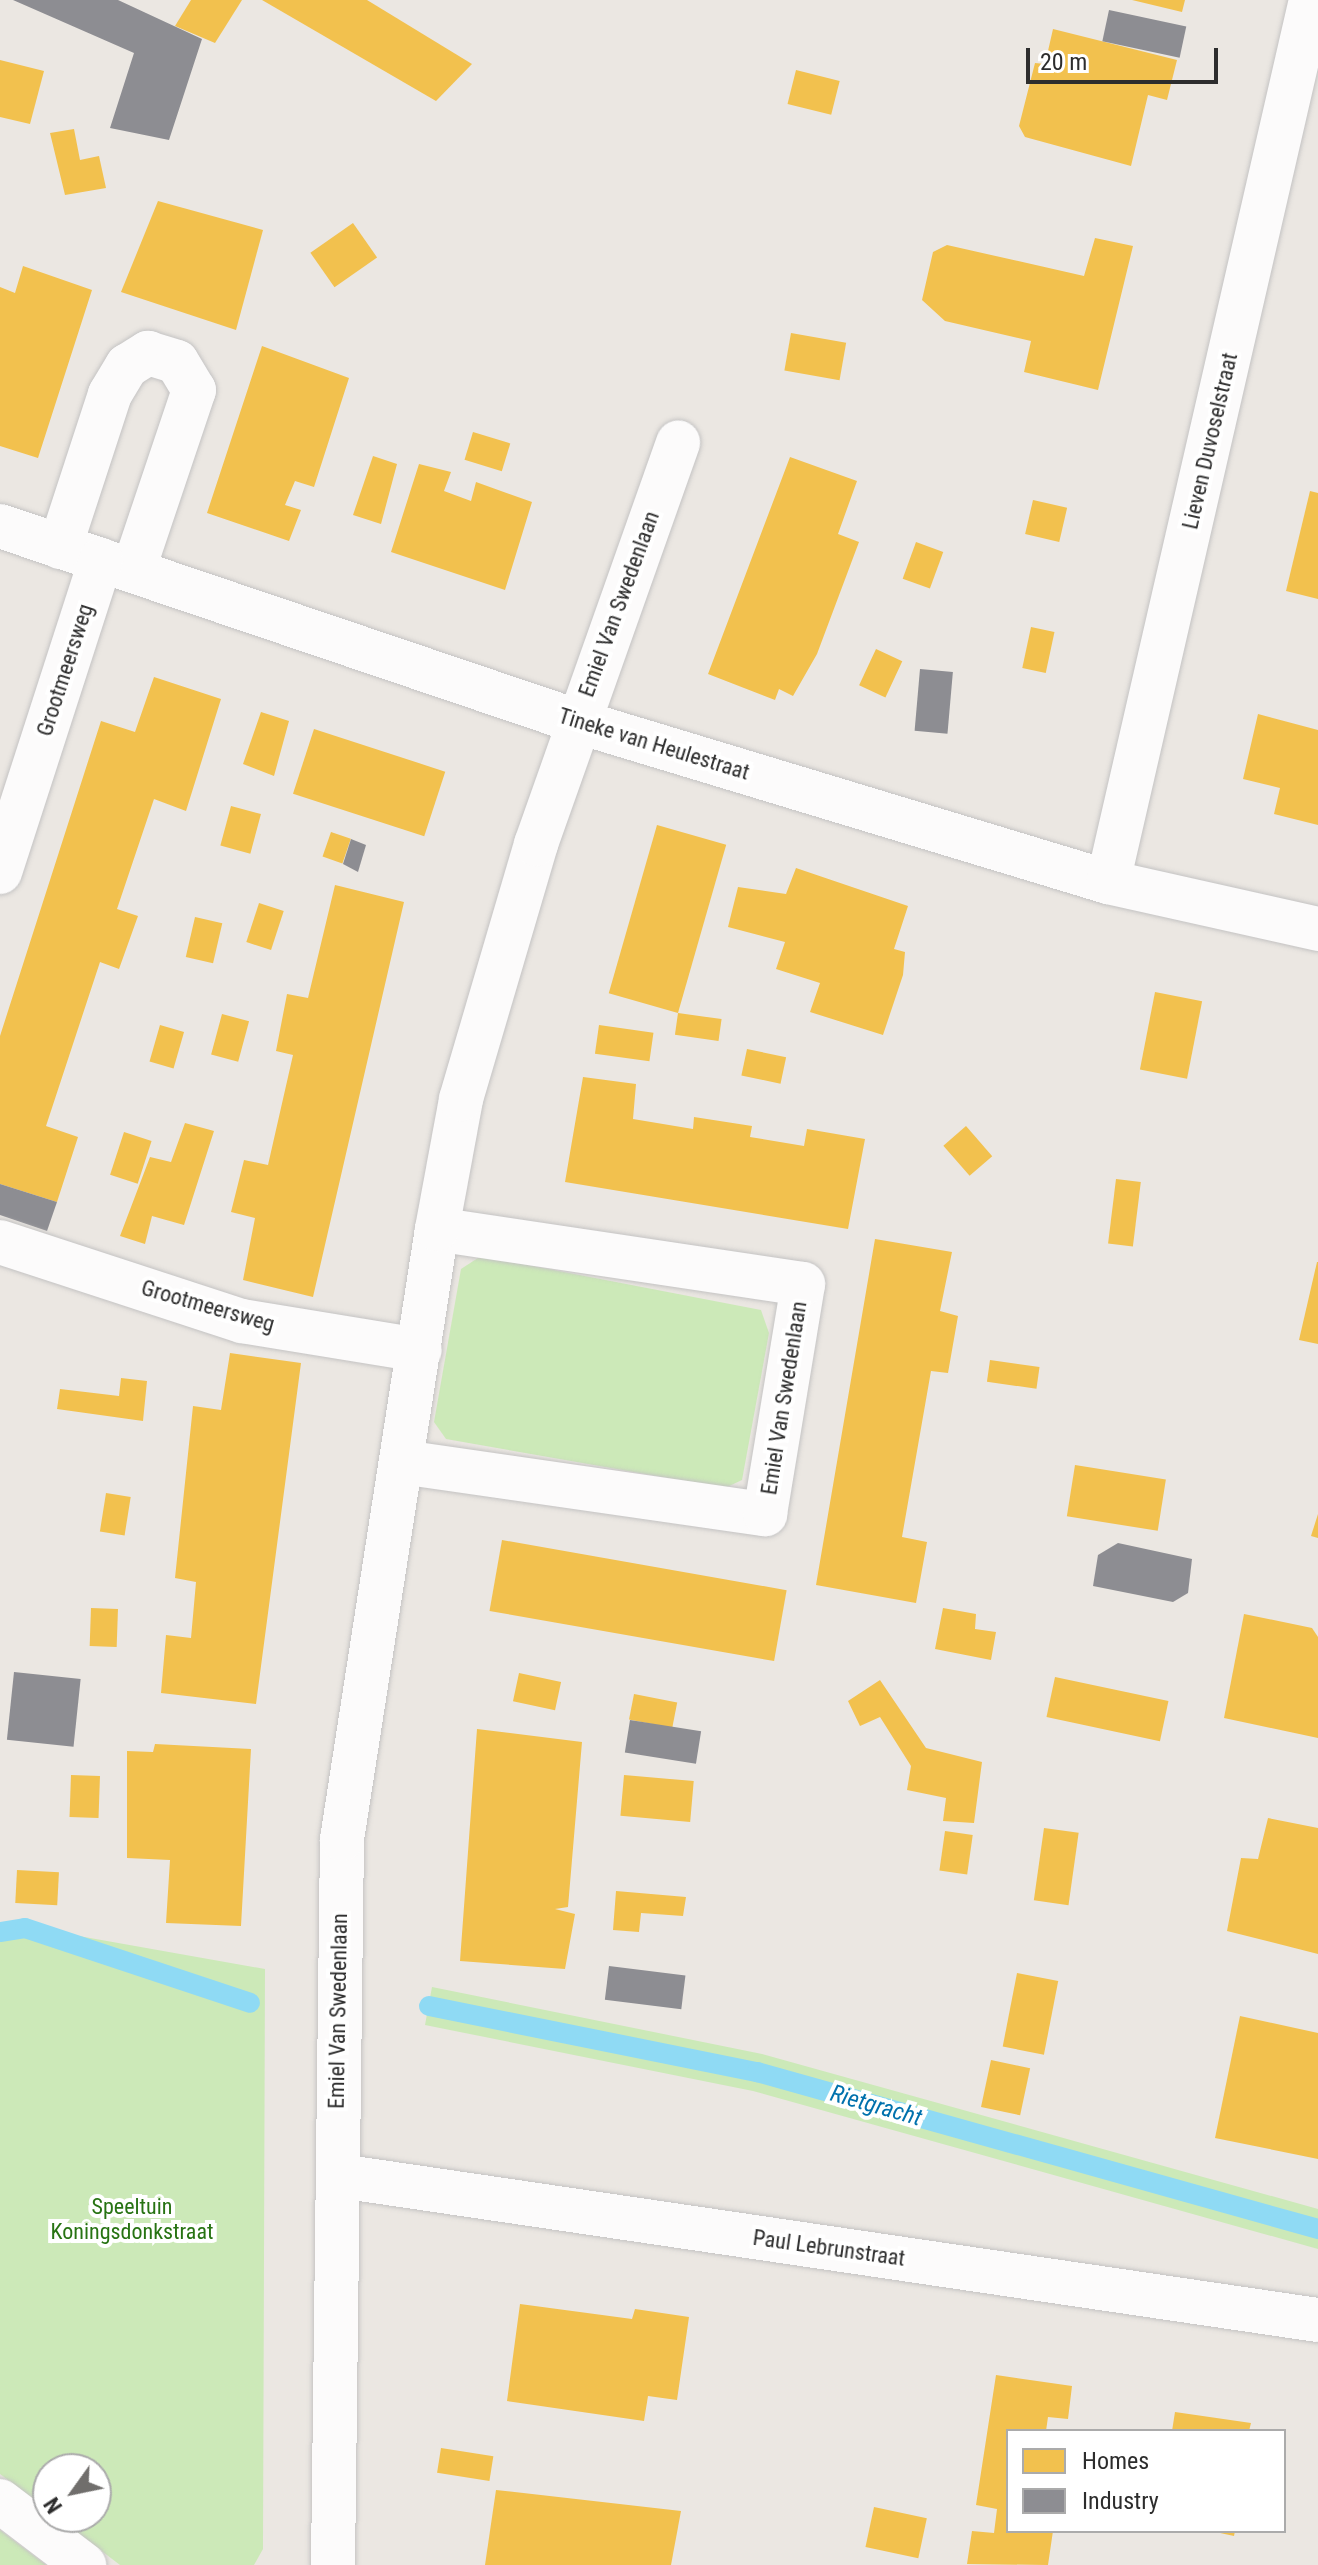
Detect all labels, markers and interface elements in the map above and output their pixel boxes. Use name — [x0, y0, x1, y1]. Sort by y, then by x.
scale bar — [1030, 32, 1222, 82]
text: 20 m — [1040, 48, 1087, 76]
street label: Lieven Duvoselstraat — [1177, 350, 1243, 532]
street label: Emiel Van Swedenlaan — [573, 508, 665, 700]
street label: Grootmeersweg — [31, 601, 99, 739]
street label: Tineke van Heulestraat — [555, 702, 753, 786]
street label: Grootmeersweg — [138, 1274, 278, 1338]
street label: Emiel Van Swedenlaan — [756, 1299, 812, 1497]
street label: Emiel Van Swedenlaan — [323, 1913, 353, 2109]
water label: Rietgracht — [827, 2079, 925, 2133]
park label: Speeltuin Koningsdonkstraat — [51, 2193, 213, 2244]
street label: Paul Lebrunstraat — [751, 2224, 907, 2272]
legend — [1006, 2429, 1286, 2533]
text: Homes — [1082, 2447, 1149, 2475]
north arrow — [32, 2453, 112, 2533]
text: Industry — [1082, 2487, 1159, 2515]
text: N — [39, 2493, 67, 2518]

